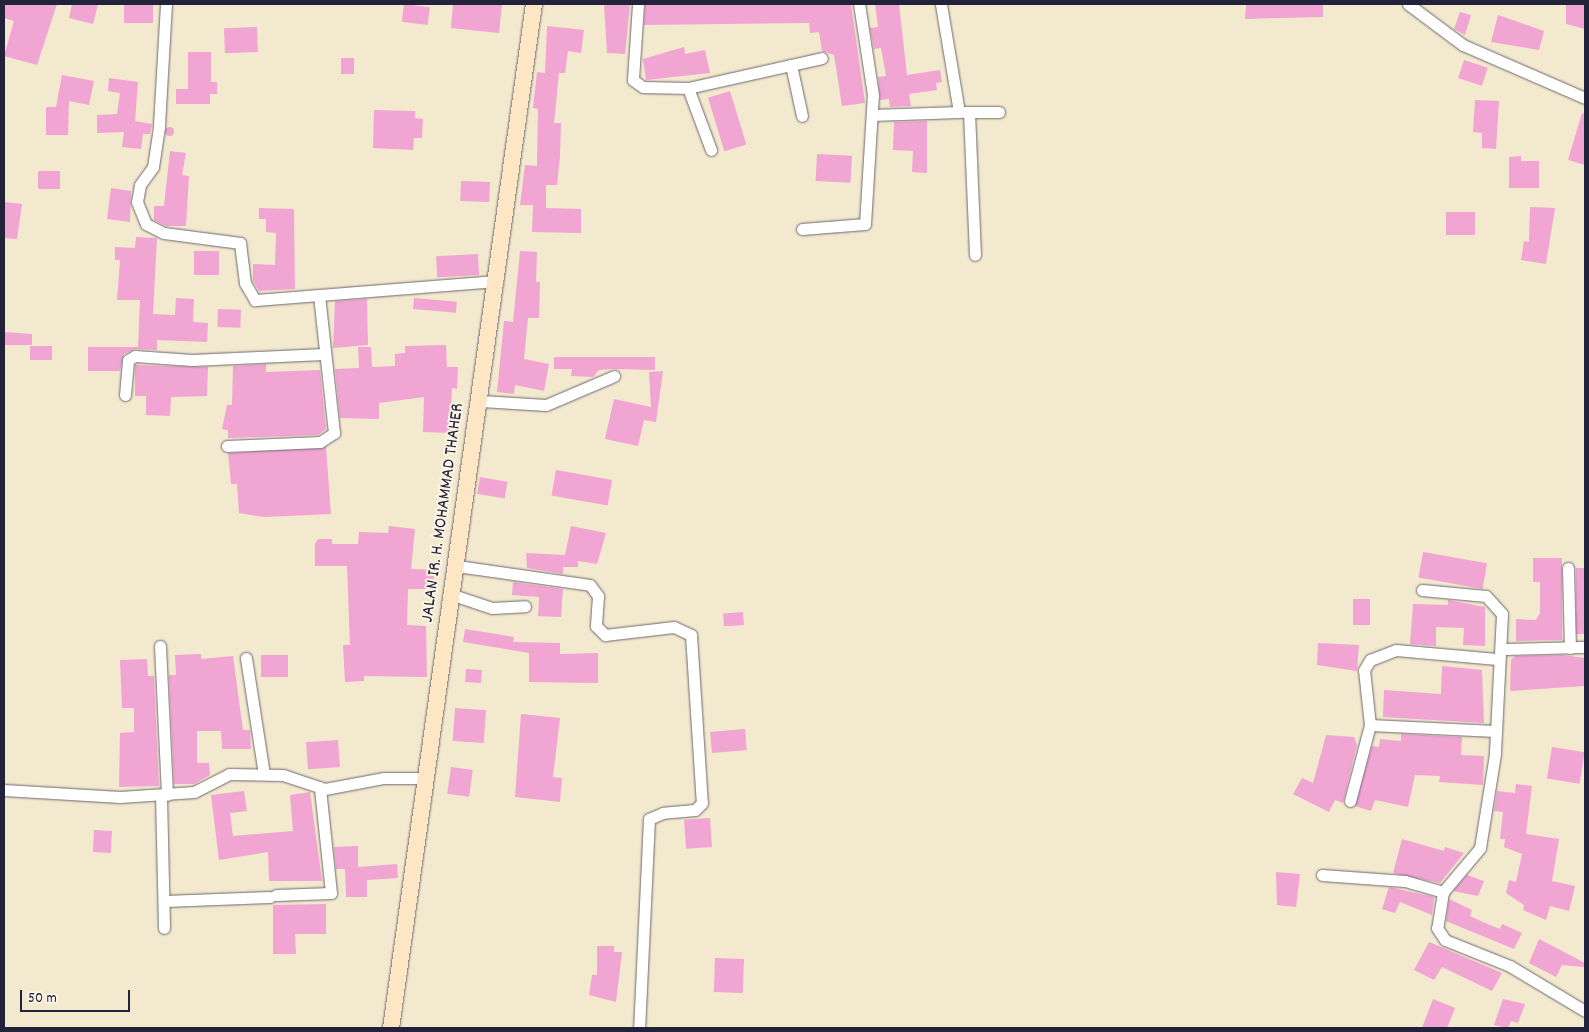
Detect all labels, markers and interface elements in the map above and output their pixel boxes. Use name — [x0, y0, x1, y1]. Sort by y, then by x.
street label: JALAN IR. H. MOHAMMAD THAHER — [418, 402, 470, 624]
scale bar — [22, 980, 132, 1012]
text: 50 m — [28, 988, 57, 1010]

